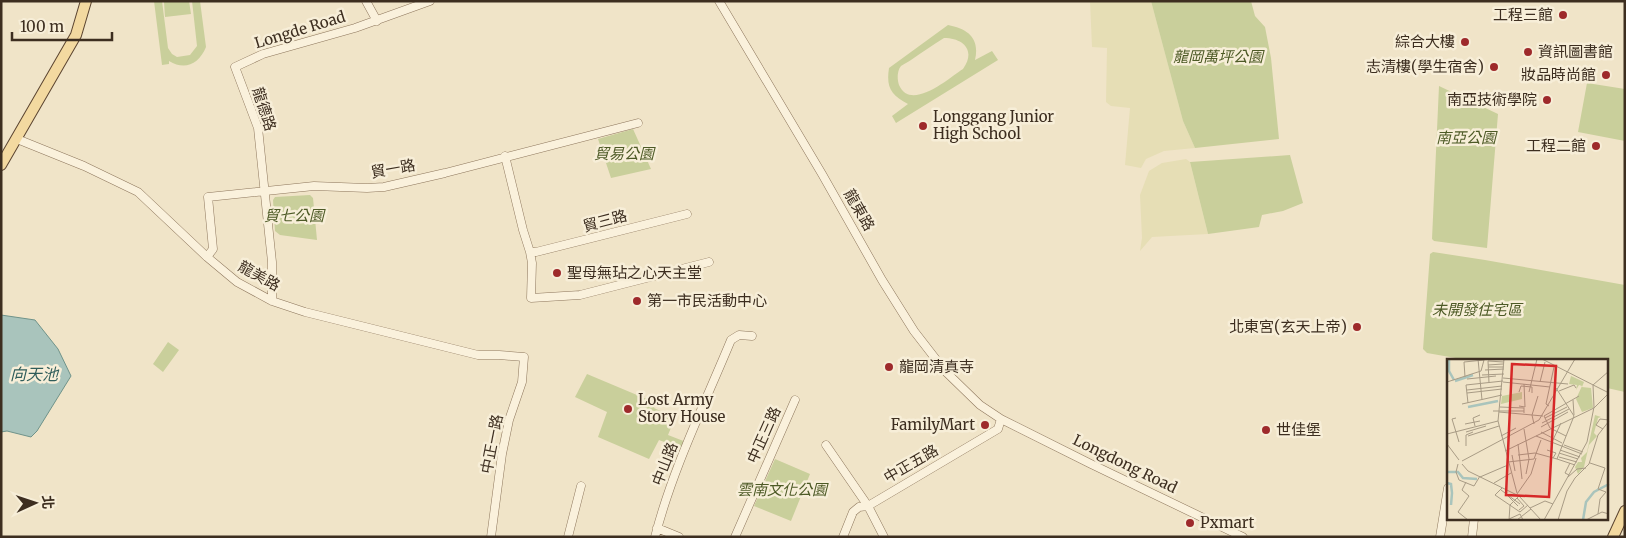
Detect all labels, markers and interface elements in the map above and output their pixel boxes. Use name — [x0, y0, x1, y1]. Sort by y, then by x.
place label: 工程三館 — [1493, 5, 1553, 24]
street label: Longde Road — [252, 7, 348, 52]
marker: 工程三館 — [1557, 9, 1569, 21]
scale bar — [12, 10, 112, 42]
text: 100 m — [20, 17, 64, 36]
place label: 綜合大樓 — [1395, 32, 1455, 51]
marker: 綜合大樓 — [1459, 36, 1471, 48]
place label: 資訊圖書館 — [1538, 42, 1613, 61]
marker: 資訊圖書館 — [1522, 46, 1534, 58]
park label: 龍岡萬坪公園 — [1173, 47, 1265, 66]
place label: 志清樓(學生宿舍) — [1366, 57, 1484, 76]
marker: 志清樓(學生宿舍) — [1488, 61, 1500, 73]
place label: 妝品時尚館 — [1521, 65, 1596, 84]
marker: 妝品時尚館 — [1600, 69, 1612, 81]
street label: 龍德路 — [248, 85, 280, 133]
place label: 南亞技術學院 — [1447, 90, 1537, 109]
marker: 南亞技術學院 — [1541, 94, 1553, 106]
place label: Longgang Junior High School — [933, 107, 1054, 143]
marker: Longgang Junior High School — [917, 120, 929, 132]
park label: 南亞公園 — [1436, 128, 1498, 147]
place label: 工程二館 — [1526, 136, 1586, 155]
marker: 工程二館 — [1590, 140, 1602, 152]
park label: 貿易公園 — [594, 144, 656, 163]
street label: 貿一路 — [369, 155, 417, 182]
street label: 龍東路 — [840, 186, 879, 234]
park label: 貿七公園 — [264, 206, 326, 225]
street label: 貿三路 — [581, 206, 629, 236]
street label: 龍美路 — [235, 256, 284, 295]
place label: 聖母無玷之心天主堂 — [567, 263, 702, 282]
marker: 聖母無玷之心天主堂 — [551, 267, 563, 279]
place label: 第一市民活動中心 — [647, 291, 767, 310]
marker: 第一市民活動中心 — [631, 295, 643, 307]
park label: 未開發住宅區 — [1432, 300, 1524, 319]
place label: 北東宮(玄天上帝) — [1229, 317, 1347, 336]
marker: 北東宮(玄天上帝) — [1351, 321, 1363, 333]
place label: 龍岡清真寺 — [899, 357, 974, 376]
inset map — [1447, 359, 1608, 520]
marker: 龍岡清真寺 — [883, 361, 895, 373]
water label: 向天池 — [10, 364, 60, 384]
place label: Lost Army Story House — [638, 390, 726, 426]
marker: Lost Army Story House — [622, 403, 634, 415]
street label: 中正三路 — [743, 404, 784, 466]
street label: 中正一路 — [476, 413, 507, 475]
place label: FamilyMart — [891, 415, 975, 434]
marker: FamilyMart — [979, 419, 991, 431]
place label: 世佳堡 — [1276, 420, 1321, 439]
marker: 世佳堡 — [1260, 424, 1272, 436]
street label: Longdong Road — [1070, 430, 1180, 497]
street label: 中山路 — [648, 439, 681, 488]
street label: 中正五路 — [880, 440, 941, 487]
north arrow — [10, 478, 60, 528]
park label: 雲南文化公園 — [737, 480, 829, 499]
text: 北 — [39, 495, 57, 510]
place label: Pxmart — [1200, 513, 1254, 532]
marker: Pxmart — [1184, 517, 1196, 529]

